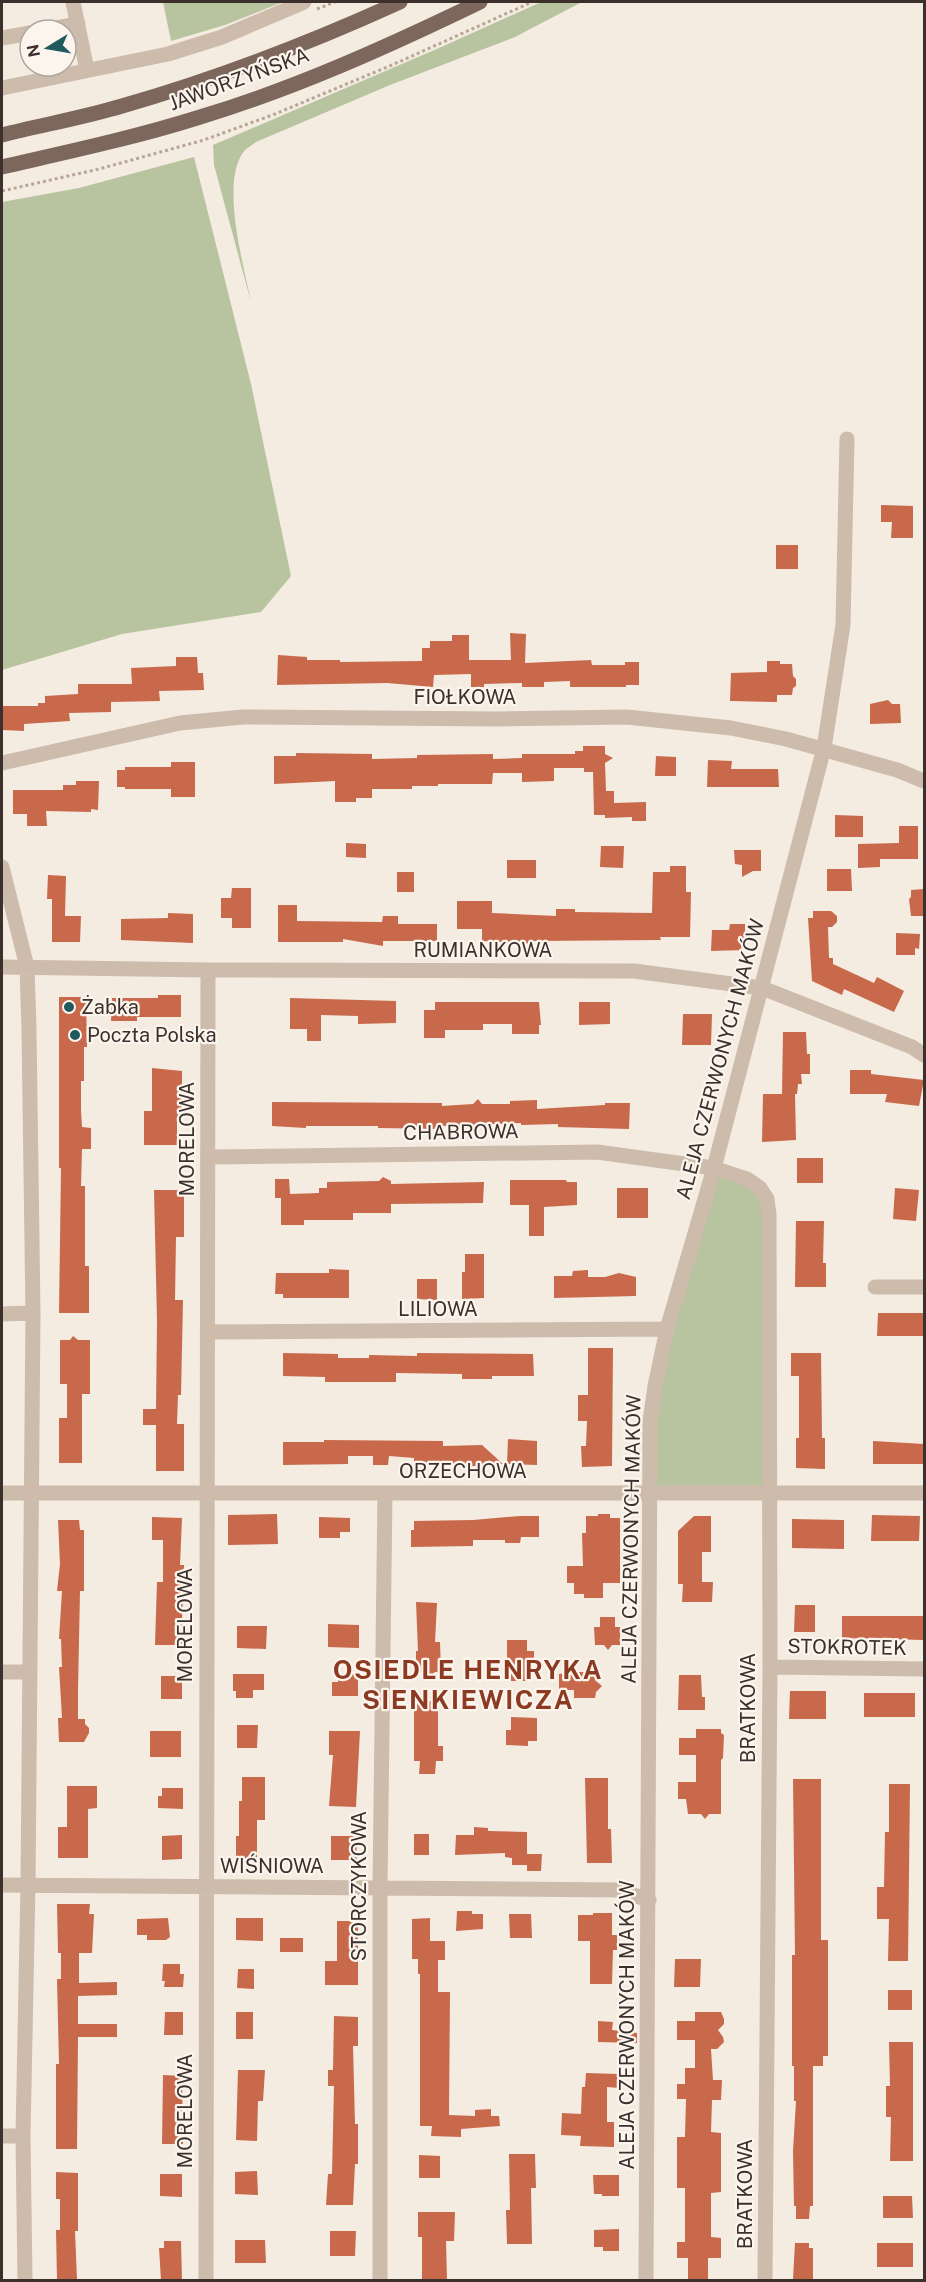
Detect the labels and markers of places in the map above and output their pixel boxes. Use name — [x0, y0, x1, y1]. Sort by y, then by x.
place label: Żabka — [81, 995, 139, 1019]
marker: Żabka — [62, 1000, 76, 1014]
place label: Poczta Polska — [87, 1023, 217, 1047]
marker: Poczta Polska — [68, 1028, 82, 1042]

